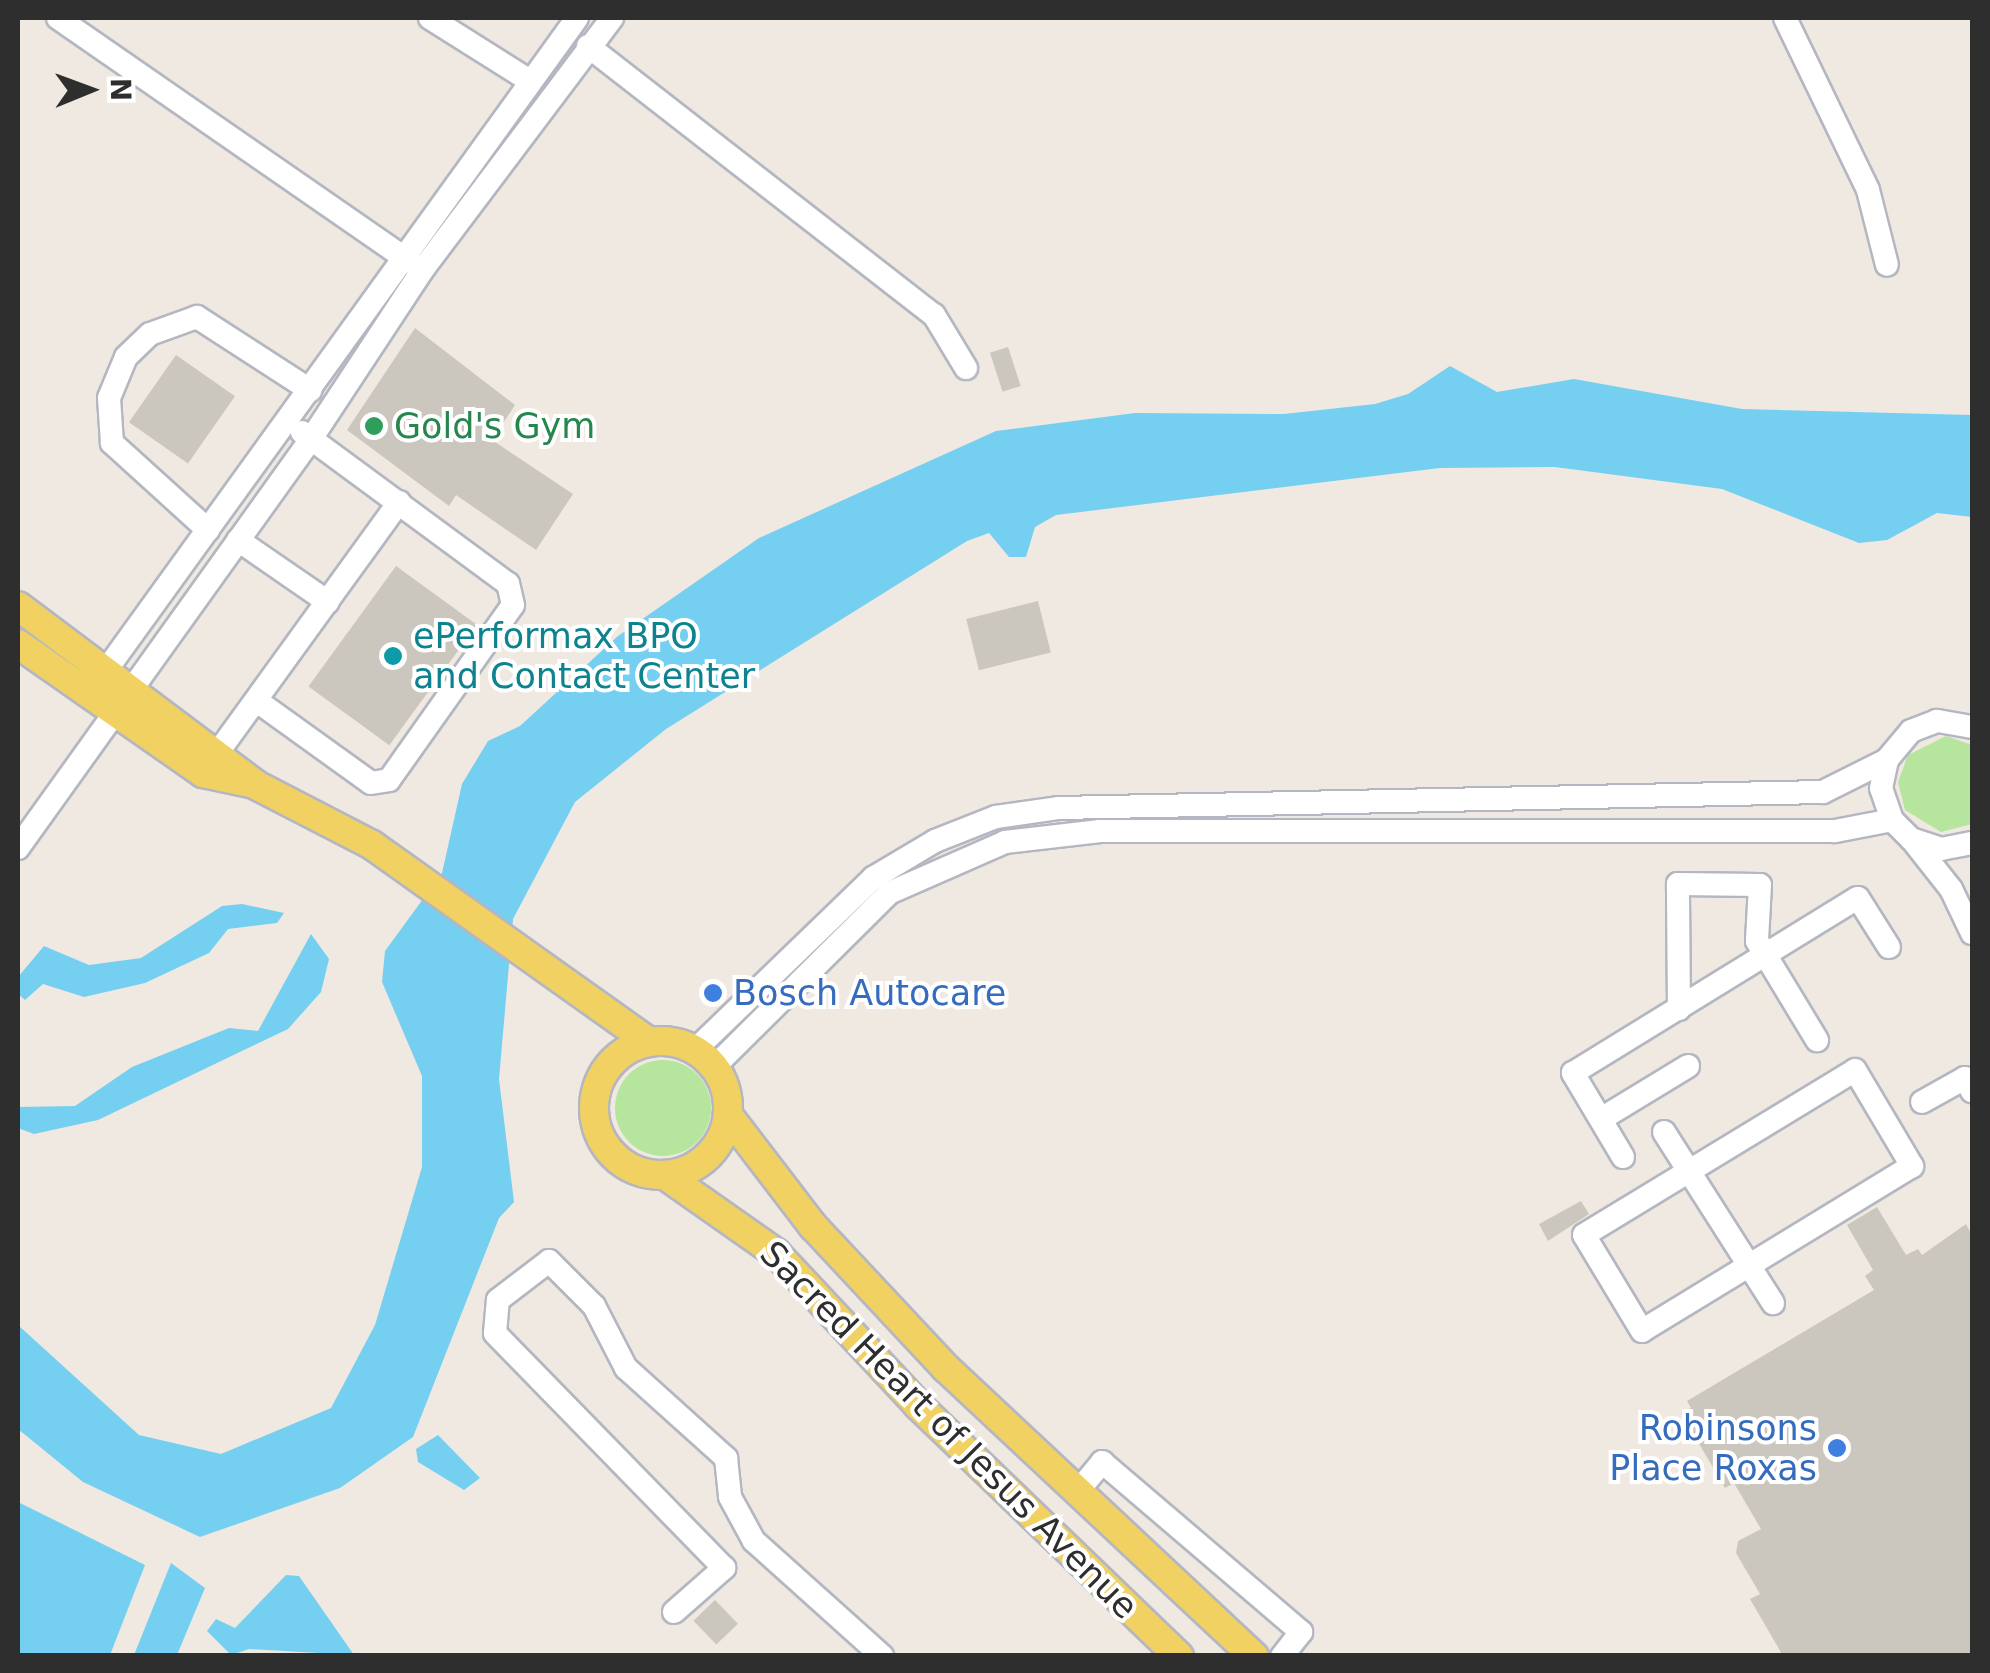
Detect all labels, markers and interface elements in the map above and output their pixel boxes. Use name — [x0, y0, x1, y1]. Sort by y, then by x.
north arrow — [40, 40, 140, 140]
text: N — [104, 77, 137, 101]
place label: Gold's Gym — [394, 405, 595, 447]
marker: Gold's Gym — [363, 415, 385, 437]
place label: ePerformax BPO and Contact Center — [413, 615, 755, 697]
marker: ePerformax BPO and Contact Center — [382, 645, 404, 667]
place label: Bosch Autocare — [733, 972, 1006, 1014]
marker: Bosch Autocare — [702, 982, 724, 1004]
street label: Sacred Heart of Jesus Avenue — [752, 1233, 1146, 1627]
place label: Robinsons Place Roxas — [1609, 1407, 1817, 1489]
marker: Robinsons Place Roxas — [1826, 1437, 1848, 1459]

